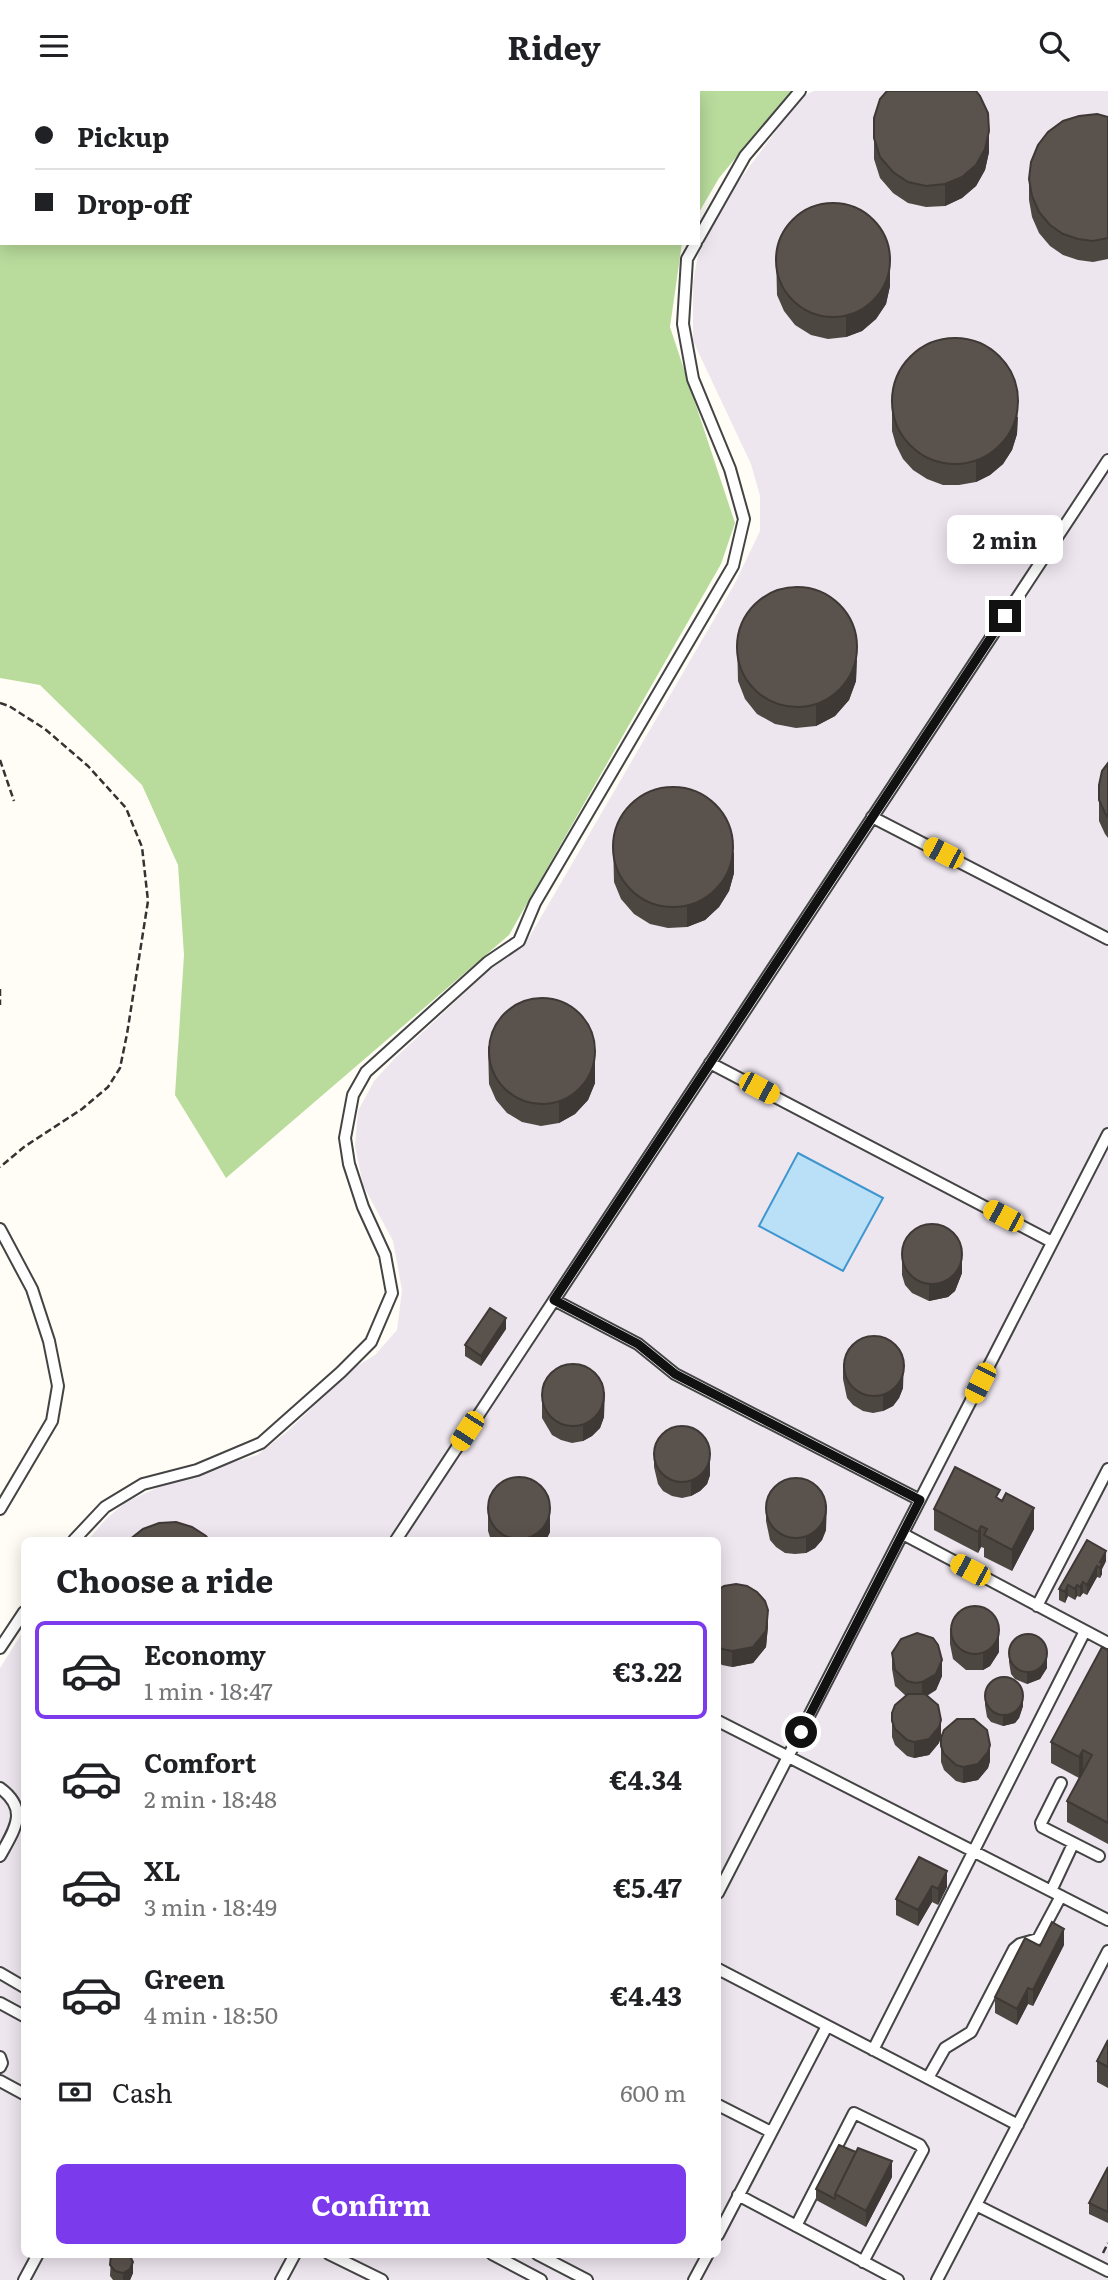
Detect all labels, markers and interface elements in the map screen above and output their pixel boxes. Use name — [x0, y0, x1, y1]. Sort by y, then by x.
text: Ridey — [507, 22, 601, 70]
icon: menu — [35, 27, 73, 65]
icon: search — [1035, 27, 1073, 65]
text: Pickup — [77, 116, 169, 155]
text: Drop-off — [77, 183, 190, 222]
callout: 2 min — [947, 515, 1063, 563]
text: 2 min — [973, 522, 1037, 556]
route end — [989, 600, 1021, 632]
car — [920, 834, 967, 872]
car — [736, 1069, 783, 1107]
car — [980, 1197, 1027, 1235]
car — [962, 1360, 999, 1406]
car — [447, 1408, 488, 1454]
car — [947, 1551, 994, 1589]
text: Choose a ride — [56, 1555, 273, 1603]
text: Economy — [144, 1634, 266, 1673]
icon: car — [60, 1639, 123, 1702]
text: €3.22 — [613, 1651, 682, 1690]
text: 1 min · 18:47 — [144, 1673, 273, 1707]
route start — [785, 1716, 817, 1748]
text: Comfort — [144, 1742, 256, 1781]
icon: car — [60, 1747, 123, 1810]
text: €4.34 — [610, 1759, 682, 1798]
text: 2 min · 18:48 — [144, 1781, 277, 1815]
text: XL — [144, 1850, 181, 1889]
icon: car — [60, 1855, 123, 1918]
text: €5.47 — [613, 1867, 682, 1906]
text: 3 min · 18:49 — [144, 1889, 277, 1923]
text: Green — [144, 1958, 225, 1997]
icon: car — [60, 1963, 123, 2026]
text: €4.43 — [610, 1975, 682, 2014]
text: 4 min · 18:50 — [144, 1997, 278, 2031]
text: Cash — [112, 2072, 173, 2111]
icon: cash — [56, 2073, 94, 2111]
text: 600 m — [620, 2075, 686, 2109]
button: Confirm — [56, 2164, 686, 2244]

